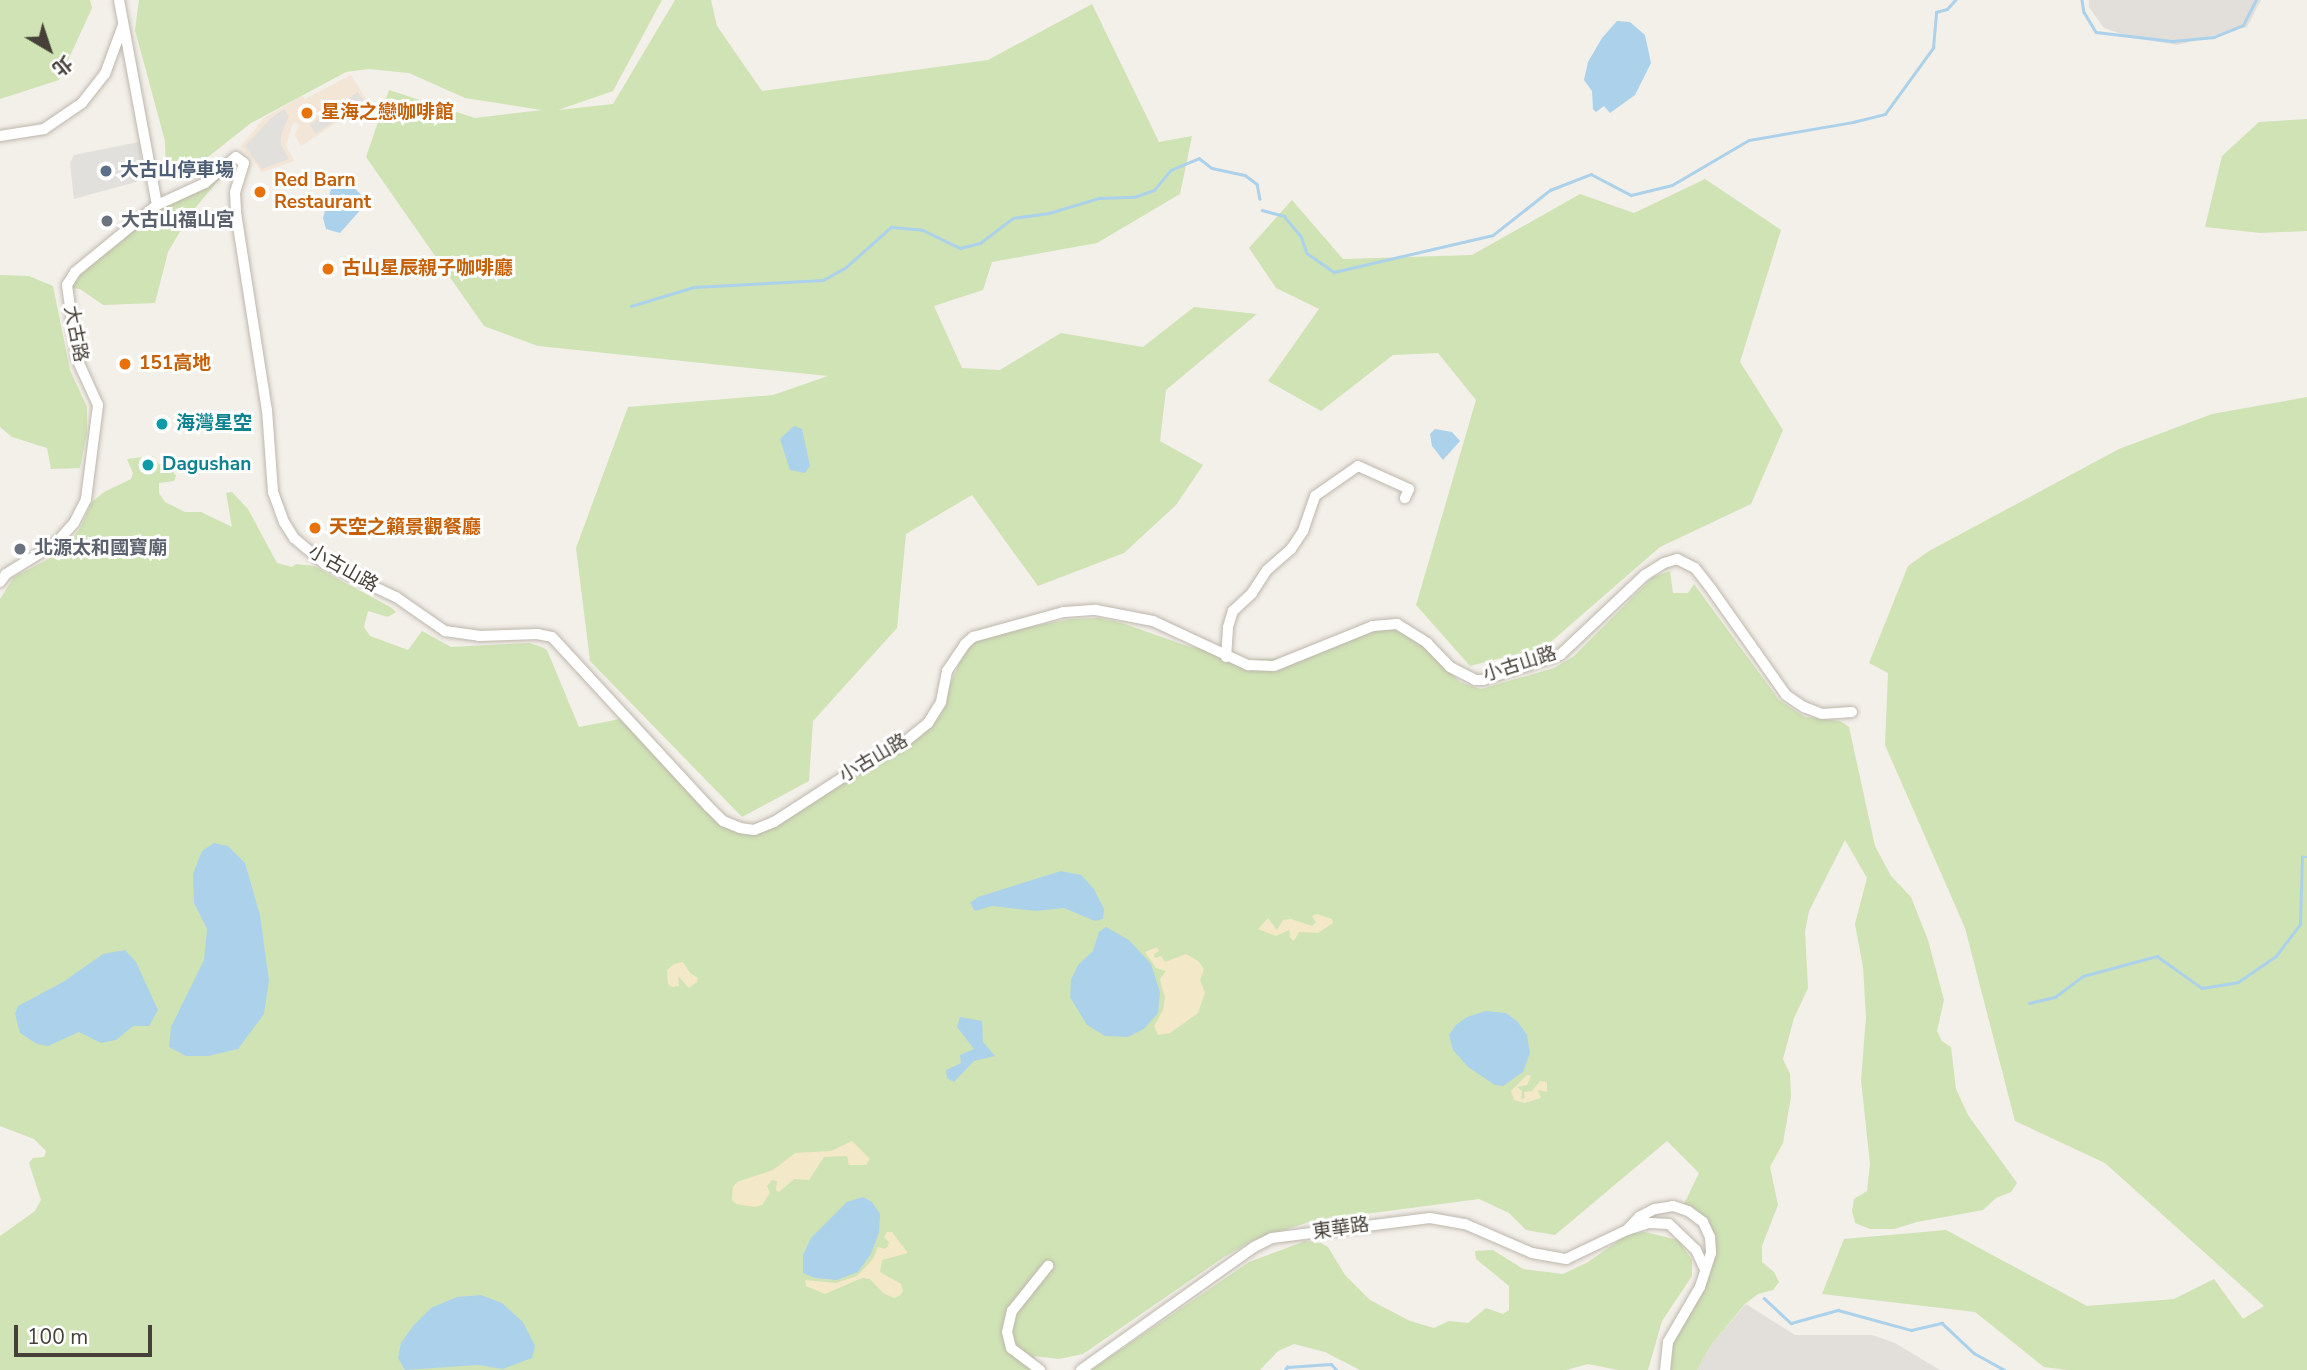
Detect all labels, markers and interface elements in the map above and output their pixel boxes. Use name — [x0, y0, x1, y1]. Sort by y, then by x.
north arrow — [14, 14, 84, 84]
text: 北 — [47, 49, 78, 81]
place label: 星海之戀咖啡館 — [321, 102, 454, 124]
marker: 星海之戀咖啡館 — [299, 105, 315, 121]
place label: 大古山停車場 — [120, 160, 234, 182]
marker: 大古山停車場 — [98, 163, 114, 179]
place label: Red Barn Restaurant — [274, 170, 371, 214]
marker: Red Barn Restaurant — [252, 184, 268, 200]
place label: 大古山福山宮 — [121, 210, 235, 232]
marker: 大古山福山宮 — [99, 213, 115, 229]
place label: 古山星辰親子咖啡廳 — [342, 258, 513, 280]
marker: 古山星辰親子咖啡廳 — [320, 261, 336, 277]
street label: 大古路 — [58, 304, 92, 364]
place label: 151高地 — [139, 353, 211, 375]
marker: 151高地 — [117, 356, 133, 372]
place label: 海灣星空 — [176, 413, 252, 435]
marker: 海灣星空 — [154, 416, 170, 432]
place label: Dagushan — [162, 454, 251, 476]
marker: Dagushan — [140, 457, 156, 473]
place label: 天空之籟景觀餐廳 — [329, 517, 481, 539]
marker: 天空之籟景觀餐廳 — [307, 520, 323, 536]
place label: 北源太和國寶廟 — [34, 538, 167, 560]
marker: 北源太和國寶廟 — [12, 541, 28, 557]
street label: 小古山路 — [304, 541, 382, 597]
street label: 小古山路 — [1480, 642, 1560, 688]
street label: 小古山路 — [836, 730, 912, 788]
street label: 東華路 — [1311, 1214, 1371, 1244]
scale bar — [18, 1310, 156, 1354]
text: 100 m — [27, 1323, 88, 1351]

